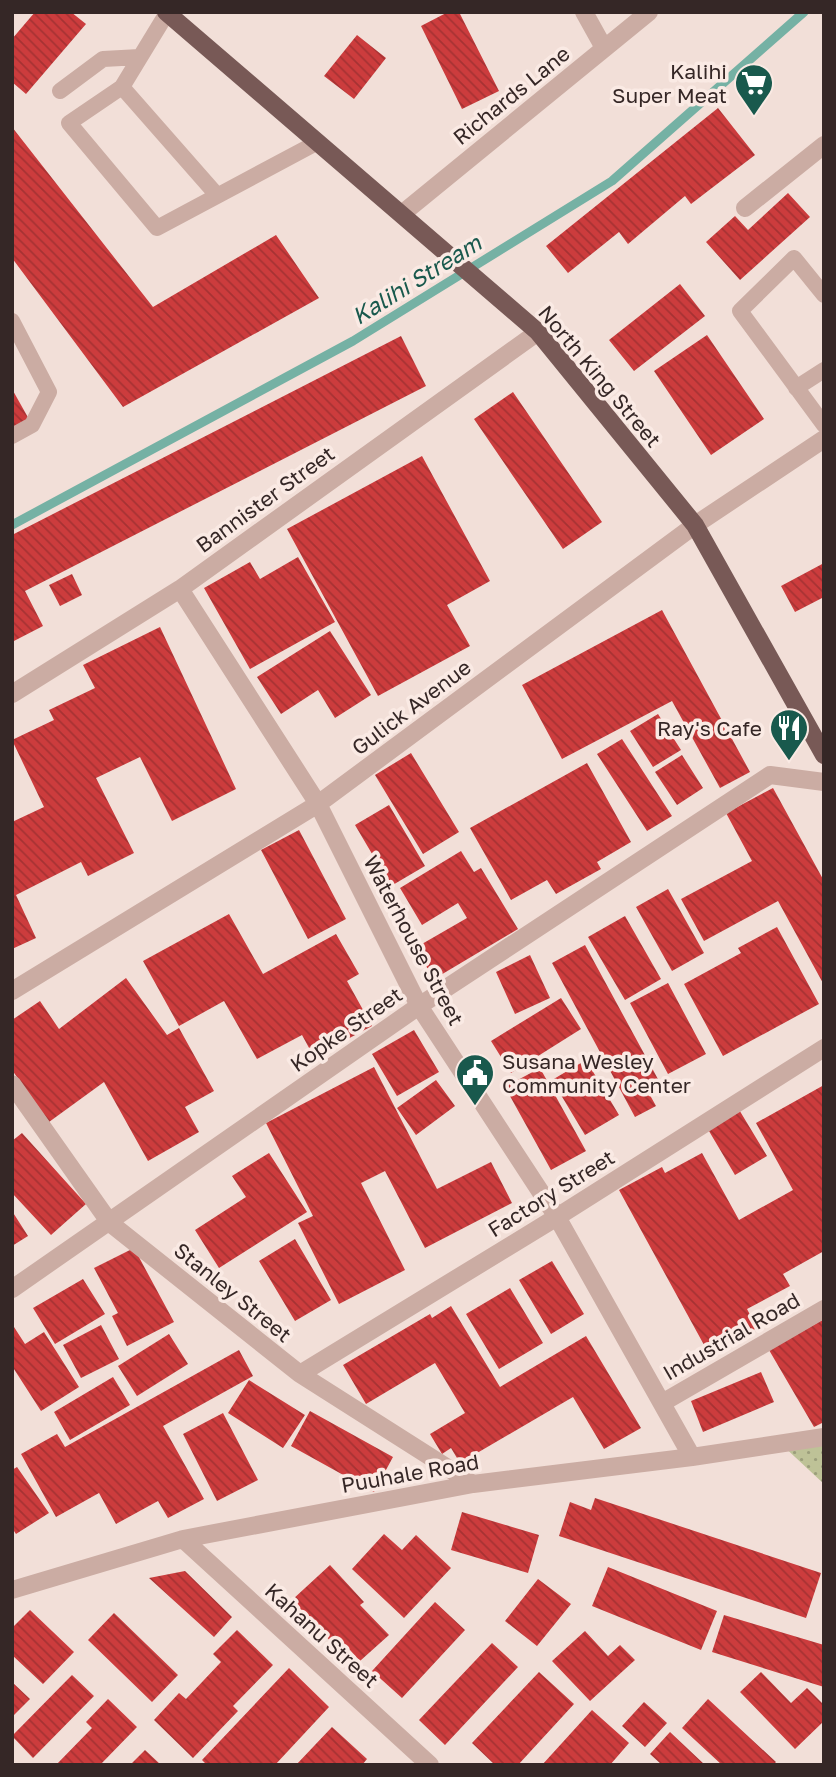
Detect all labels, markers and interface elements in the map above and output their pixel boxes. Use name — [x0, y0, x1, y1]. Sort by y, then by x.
street label: Richards Lane — [447, 40, 575, 150]
place label: Kalihi Super Meat — [612, 58, 727, 108]
supermarket icon: Kalihi Super Meat — [733, 62, 775, 117]
water label: Kalihi Stream — [346, 227, 487, 330]
street label: North King Street — [533, 300, 667, 452]
street label: Bannister Street — [191, 440, 339, 558]
street label: Gulick Avenue — [346, 654, 476, 760]
restaurant icon: Ray's Cafe — [768, 707, 810, 762]
place label: Ray's Cafe — [657, 715, 762, 741]
street label: Waterhouse Street — [358, 851, 470, 1029]
street label: Kopke Street — [285, 981, 407, 1077]
place label: Susana Wesley Community Center — [502, 1048, 691, 1098]
public building icon: Susana Wesley Community Center — [454, 1052, 496, 1107]
street label: Factory Street — [483, 1144, 619, 1242]
street label: Stanley Street — [169, 1237, 297, 1347]
street label: Industrial Road — [658, 1286, 804, 1386]
street label: Puuhale Road — [339, 1448, 481, 1498]
street label: Kahanu Street — [260, 1577, 384, 1693]

